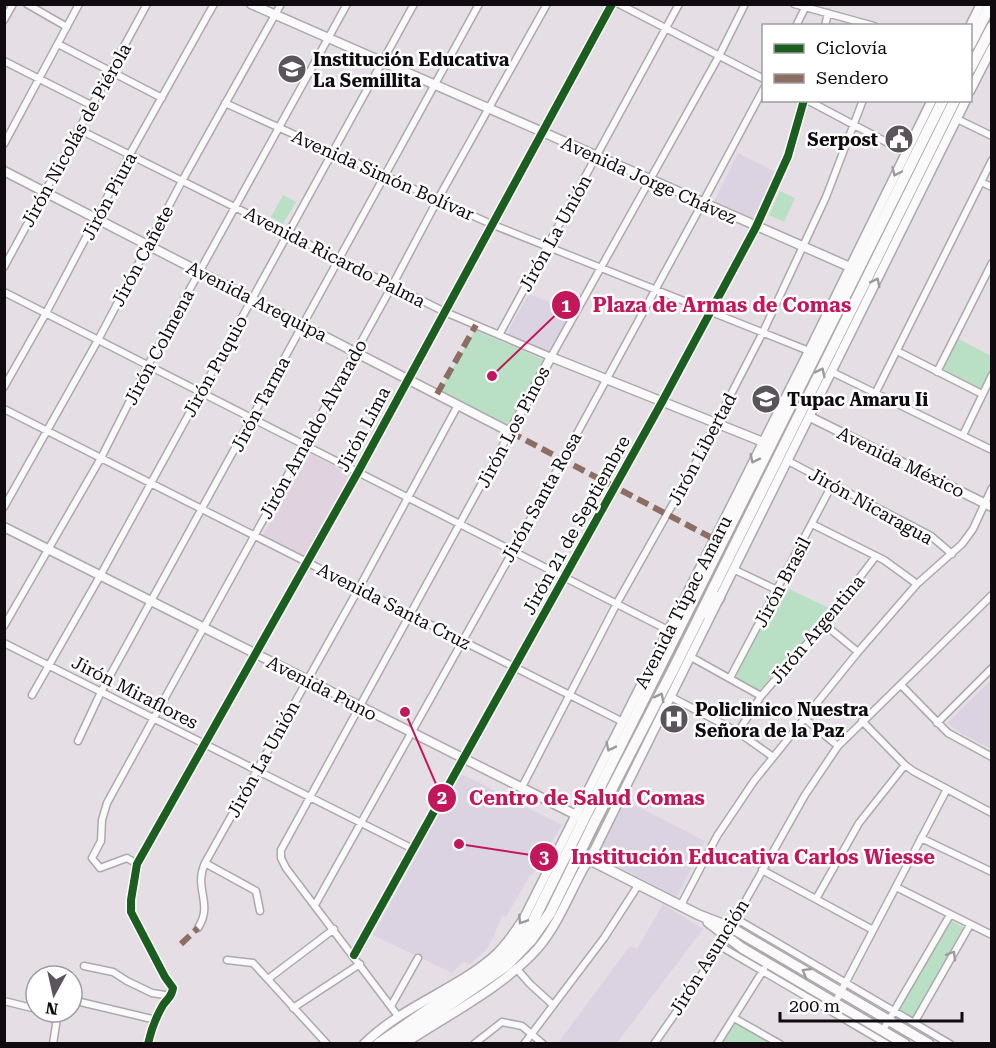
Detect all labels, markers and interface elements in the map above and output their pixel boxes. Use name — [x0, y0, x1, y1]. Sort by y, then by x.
legend — [762, 24, 972, 102]
text: Ciclovía — [816, 37, 887, 58]
street label: Jirón Nicolás de Piérola — [17, 39, 135, 231]
place label: Institución Educativa La Semillita — [313, 49, 510, 91]
school or university icon: Institución Educativa La Semillita — [276, 53, 308, 85]
text: Sendero — [816, 67, 889, 88]
public building icon: Serpost — [883, 123, 915, 155]
street label: Avenida Simón Bolívar — [289, 125, 477, 225]
place label: Serpost — [807, 129, 878, 150]
street label: Avenida Jorge Chávez — [558, 132, 740, 228]
street label: Jirón Piura — [77, 149, 141, 243]
one-way arrow — [892, 165, 904, 176]
street label: Jirón La Unión — [514, 171, 596, 295]
street label: Jirón Cañete — [107, 202, 177, 310]
street label: Avenida Ricardo Palma — [241, 202, 429, 312]
street label: Avenida Arequipa — [183, 257, 331, 346]
one-way arrow — [868, 277, 880, 288]
street label: Jirón Colmena — [120, 286, 198, 408]
callout: Plaza de Armas de Comas — [551, 286, 863, 324]
text: Plaza de Armas de Comas — [593, 293, 851, 317]
text: 1 — [561, 295, 571, 316]
street label: Jirón Puquio — [178, 312, 252, 420]
street label: Jirón Arnaldo Alvarado — [255, 336, 371, 522]
street label: Jirón Tarma — [226, 353, 294, 455]
street label: Jirón Los Pinos — [472, 363, 554, 491]
one-way arrow — [813, 367, 825, 378]
street label: Jirón Lima — [332, 383, 394, 475]
school or university icon: Tupac Amaru Ii — [750, 383, 782, 415]
street label: Jirón Libertad — [664, 389, 741, 509]
place label: Tupac Amaru Ii — [787, 389, 928, 410]
street label: Avenida México — [834, 422, 968, 502]
street label: Jirón Santa Rosa — [497, 428, 586, 566]
street label: Jirón 21 de Septiembre — [518, 432, 634, 618]
one-way arrow — [750, 453, 761, 464]
street label: Jirón Nicaragua — [805, 463, 937, 549]
street label: Avenida Túpac Amaru — [630, 512, 736, 692]
street label: Jirón Brasil — [749, 533, 815, 631]
street label: Avenida Santa Cruz — [314, 558, 474, 654]
street label: Jirón Argentina — [766, 570, 869, 688]
street label: Jirón Miraflores — [68, 651, 202, 733]
street label: Avenida Puno — [263, 651, 381, 725]
one-way arrow — [652, 692, 664, 703]
street label: Jirón La Unión — [222, 697, 304, 821]
place label: Policlinico Nuestra Señora de la Paz — [695, 699, 869, 741]
hospital icon: Policlinico Nuestra Señora de la Paz — [658, 703, 690, 735]
one-way arrow — [606, 740, 618, 751]
callout: Centro de Salud Comas — [427, 779, 717, 817]
text: Centro de Salud Comas — [469, 786, 705, 810]
text: 2 — [437, 787, 447, 808]
callout: Institución Educativa Carlos Wiesse — [529, 838, 947, 876]
text: Institución Educativa Carlos Wiesse — [571, 845, 935, 869]
text: 3 — [539, 846, 549, 867]
street label: Jirón Asunción — [665, 895, 753, 1019]
one-way arrow — [518, 914, 529, 925]
one-way arrow — [945, 951, 957, 962]
north arrow — [24, 964, 84, 1024]
one-way arrow — [802, 967, 812, 979]
scale bar — [780, 985, 962, 1023]
text: 200 m — [789, 995, 840, 1016]
text: N — [45, 998, 59, 1019]

